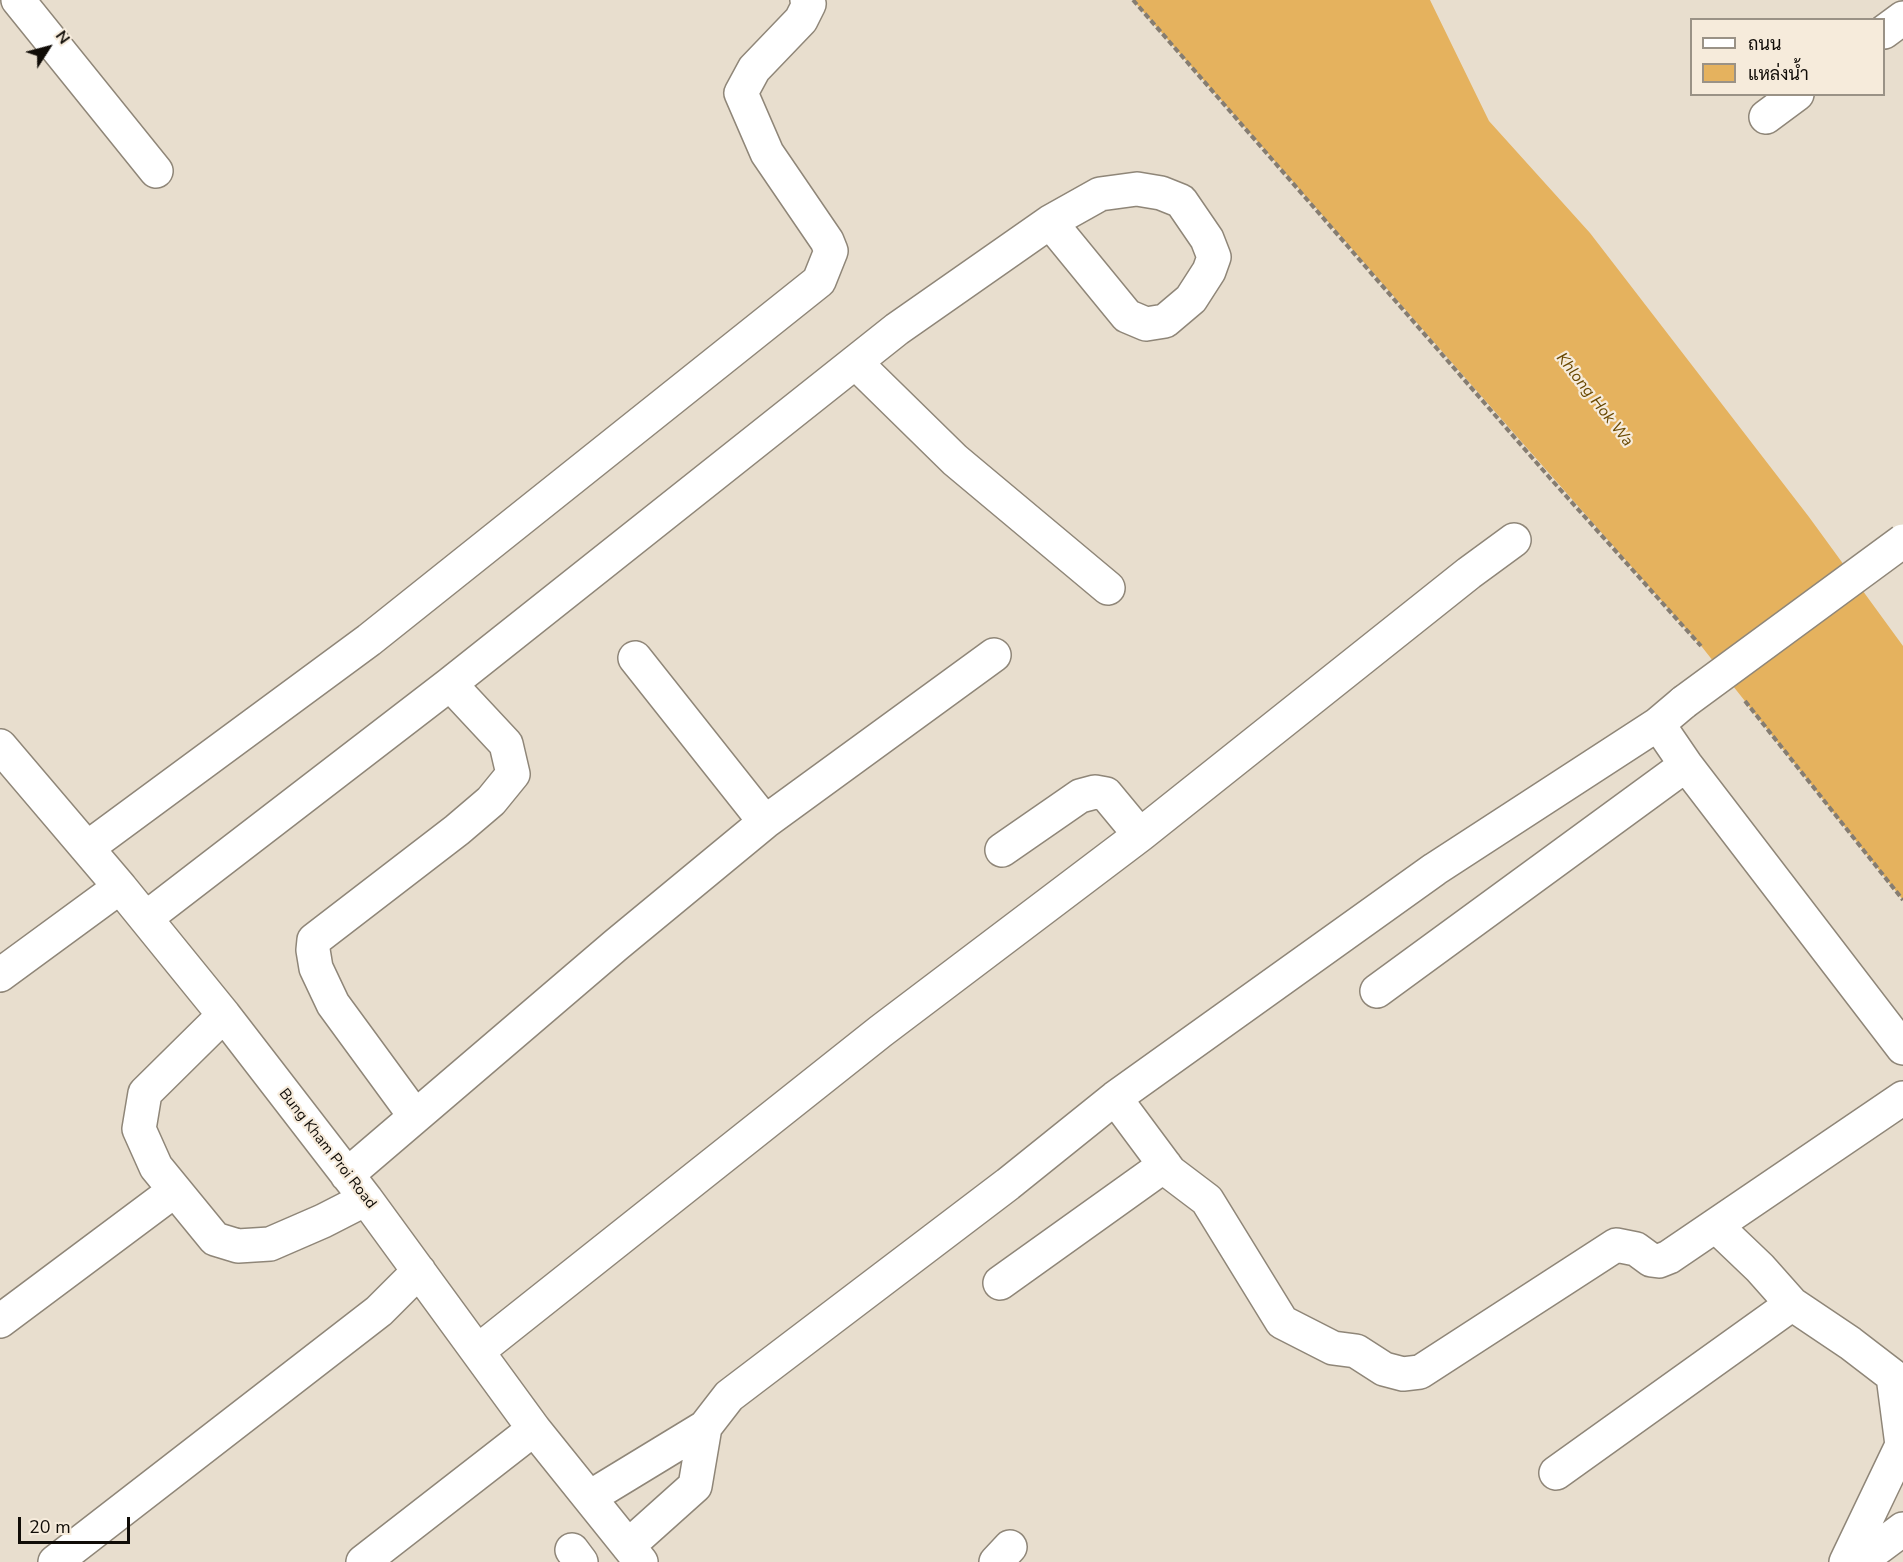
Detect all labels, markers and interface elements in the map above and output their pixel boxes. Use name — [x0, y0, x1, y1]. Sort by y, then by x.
north arrow — [18, 18, 78, 78]
legend — [1690, 18, 1885, 96]
text: N — [50, 26, 75, 49]
text: ถนน — [1748, 32, 1781, 56]
text: แหล่งน้ำ — [1748, 62, 1809, 86]
water label: Khlong Hok Wa — [1551, 349, 1637, 451]
street label: Bung Kham Proi Road — [275, 1085, 379, 1213]
scale bar — [21, 1505, 134, 1543]
text: 20 m — [29, 1515, 71, 1539]

